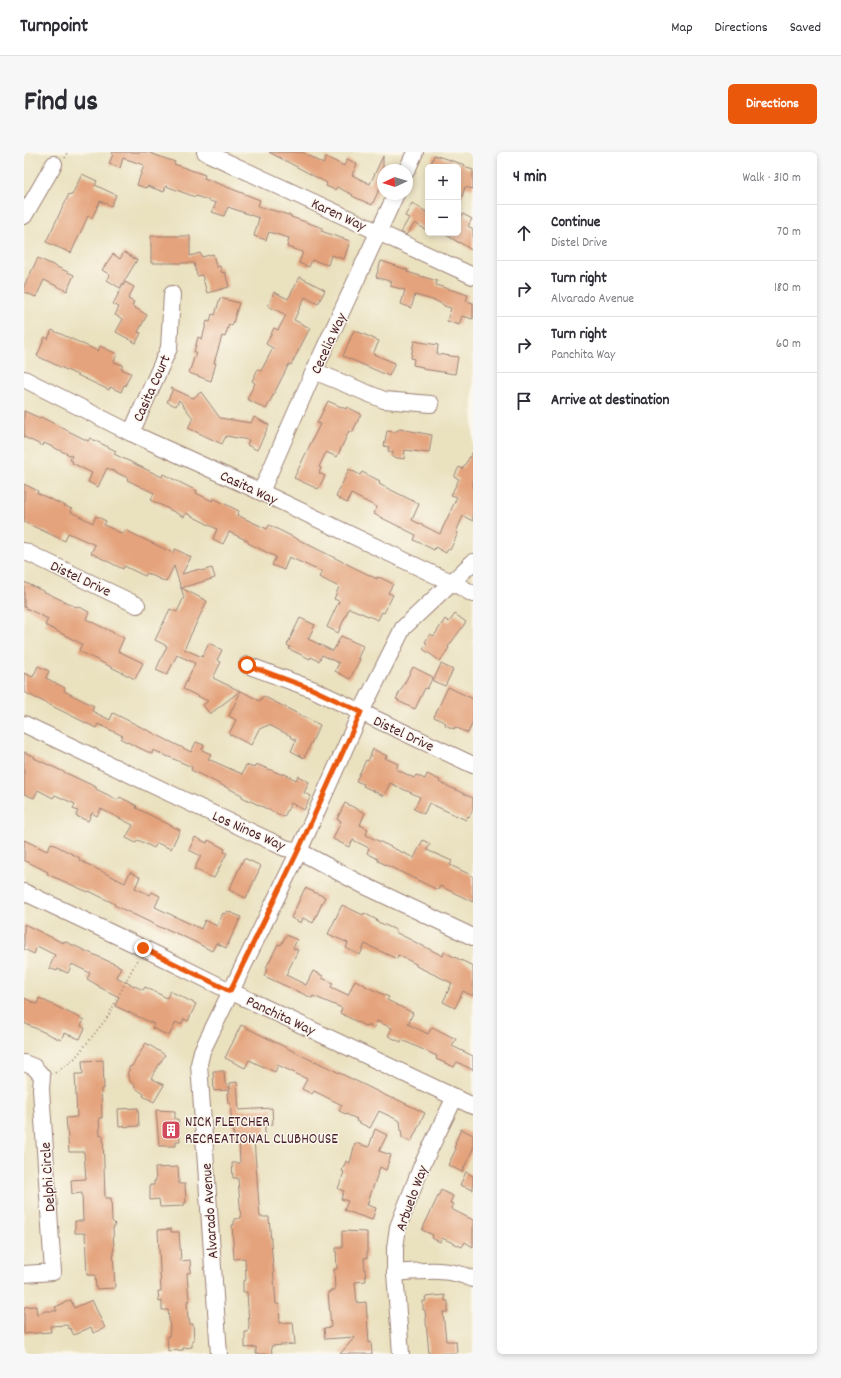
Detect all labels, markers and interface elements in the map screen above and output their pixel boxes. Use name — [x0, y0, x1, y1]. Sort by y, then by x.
text: Turnpoint — [20, 14, 88, 41]
text: Map — [671, 18, 693, 38]
text: Directions — [715, 18, 768, 38]
text: Saved — [790, 18, 821, 38]
text: Find us — [24, 84, 98, 124]
button: Directions — [728, 84, 817, 124]
north arrow — [377, 164, 413, 200]
map controls — [425, 164, 461, 236]
button: + — [425, 164, 461, 200]
text: 4 min — [513, 166, 547, 190]
text: Walk · 310 m — [742, 169, 801, 188]
street label: Karen Way — [307, 194, 370, 238]
button: − — [425, 200, 461, 236]
text: Continue — [551, 212, 600, 234]
icon: ahead — [513, 222, 535, 244]
text: 70 m — [777, 223, 801, 242]
text: Distel Drive — [551, 234, 607, 253]
text: Turn right — [551, 268, 607, 290]
icon: right — [513, 278, 535, 300]
text: 180 m — [774, 279, 801, 298]
text: Alvarado Avenue — [551, 290, 634, 309]
street label: Cecelia Way — [306, 309, 354, 378]
text: Turn right — [551, 324, 607, 346]
icon: right — [513, 334, 535, 356]
text: 60 m — [776, 335, 801, 354]
text: Panchita Way — [551, 346, 615, 365]
street label: Casita Court — [128, 351, 178, 426]
icon: arrive — [513, 390, 535, 412]
text: Arrive at destination — [551, 390, 669, 412]
street label: Casita Way — [216, 466, 281, 512]
street label: Distel Drive — [46, 556, 115, 604]
route start — [238, 656, 256, 674]
street label: Distel Drive — [369, 711, 438, 759]
street label: Los Ninos Way — [208, 806, 289, 858]
route end — [134, 939, 152, 957]
street label: Panchita Way — [242, 991, 319, 1043]
place label: NICK FLETCHER RECREATIONAL CLUBHOUSE — [185, 1112, 338, 1151]
building icon: NICK FLETCHER RECREATIONAL CLUBHOUSE — [160, 1119, 182, 1141]
street label: Delphi Circle — [36, 1141, 62, 1212]
street label: Alvarado Avenue — [197, 1162, 225, 1259]
street label: Arbuelo Way — [391, 1162, 435, 1235]

